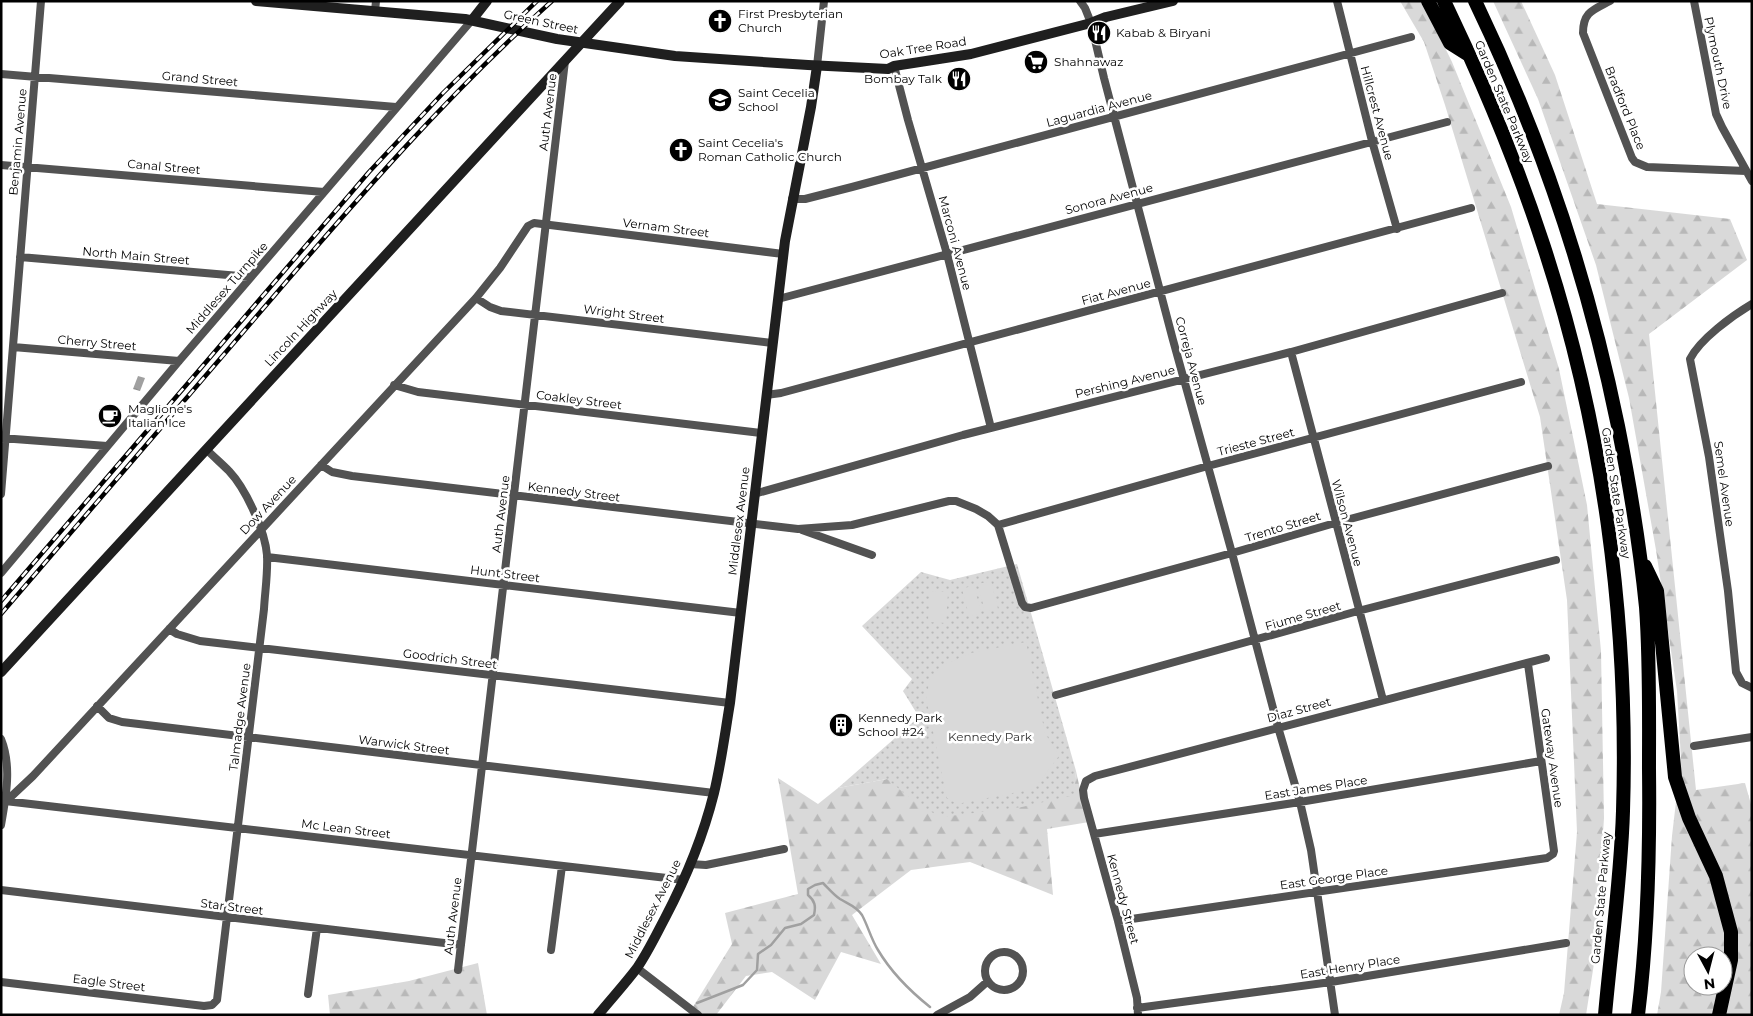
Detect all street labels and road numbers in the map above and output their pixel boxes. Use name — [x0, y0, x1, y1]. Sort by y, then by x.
street label: Green Street — [502, 6, 580, 37]
street label: Plymouth Drive — [1701, 15, 1736, 111]
street label: Oak Tree Road — [878, 33, 967, 62]
street label: Garden State Parkway — [1472, 38, 1537, 166]
street label: Hillcrest Avenue — [1358, 64, 1397, 162]
street label: Bradford Place — [1602, 64, 1649, 152]
street label: Grand Street — [161, 68, 239, 89]
street label: Auth Avenue — [535, 72, 560, 152]
street label: Laguardia Avenue — [1044, 87, 1153, 130]
street label: Benjamin Avenue — [5, 88, 30, 196]
street label: Canal Street — [127, 156, 201, 177]
street label: Sonora Avenue — [1063, 180, 1154, 217]
street label: Marconi Avenue — [936, 194, 975, 292]
street label: Vernam Street — [622, 215, 710, 240]
street label: Middlesex Turnpike — [183, 239, 271, 337]
street label: North Main Street — [82, 243, 190, 268]
street label: Fiat Avenue — [1080, 275, 1152, 308]
street label: Lincoln Highway — [261, 286, 341, 369]
street label: Wright Street — [583, 301, 666, 326]
street label: Correja Avenue — [1172, 315, 1211, 407]
street label: Cherry Street — [57, 332, 137, 353]
street label: Pershing Avenue — [1073, 362, 1176, 401]
street label: Coakley Street — [535, 387, 623, 412]
street label: Trieste Street — [1216, 424, 1296, 459]
street label: Garden State Parkway — [1599, 426, 1634, 560]
street label: Semel Avenue — [1711, 440, 1738, 528]
street label: Middlesex Avenue — [724, 466, 753, 576]
street label: Dow Avenue — [236, 472, 299, 538]
street label: Auth Avenue — [488, 474, 513, 554]
street label: Kennedy Street — [527, 478, 621, 505]
street label: Wilson Avenue — [1329, 478, 1366, 568]
street label: Trento Street — [1243, 508, 1323, 545]
street label: Hunt Street — [469, 562, 541, 585]
street label: Fiume Street — [1263, 597, 1343, 634]
street label: Goodrich Street — [402, 645, 498, 672]
street label: Talmadge Avenue — [225, 662, 254, 772]
street label: Diaz Street — [1265, 694, 1333, 725]
street label: Gateway Avenue — [1538, 707, 1567, 809]
street label: Warwick Street — [358, 731, 451, 758]
street label: East James Place — [1263, 772, 1368, 803]
street label: Mc Lean Street — [300, 816, 392, 841]
street label: Garden State Parkway — [1587, 831, 1614, 965]
street label: Kennedy Street — [1104, 852, 1143, 946]
street label: Middlesex Avenue — [621, 857, 684, 961]
street label: East George Place — [1279, 862, 1389, 893]
street label: Auth Avenue — [440, 876, 465, 956]
street label: Star Street — [200, 895, 265, 918]
street label: East Henry Place — [1299, 951, 1401, 982]
street label: Eagle Street — [72, 971, 146, 994]

